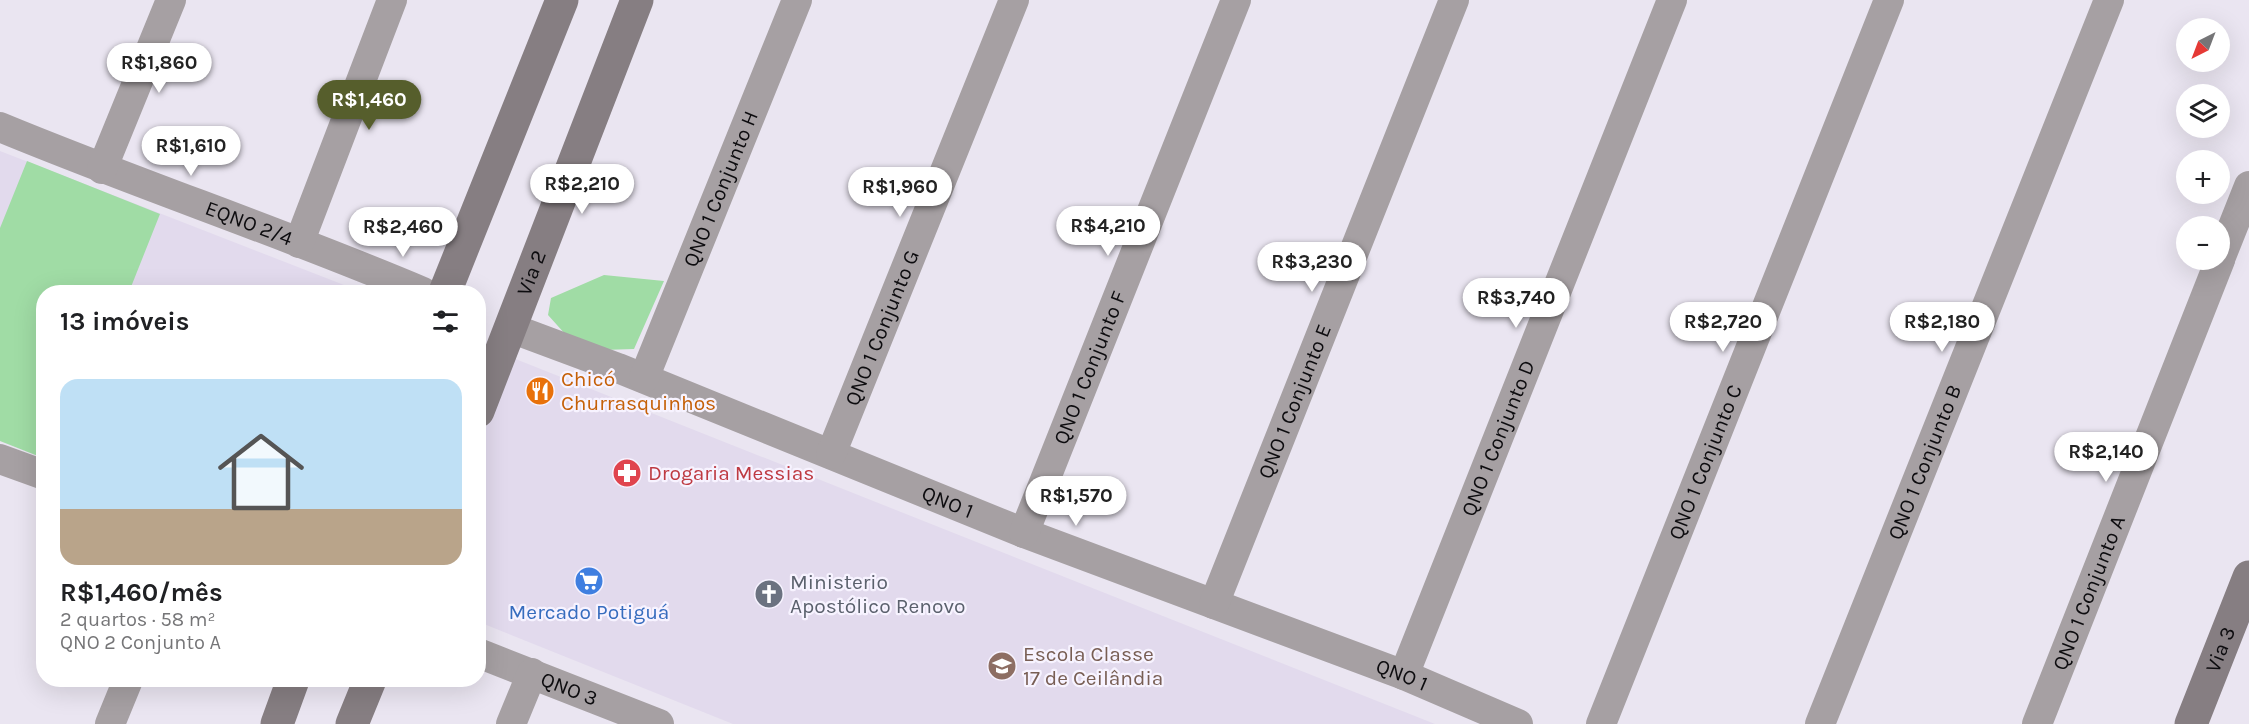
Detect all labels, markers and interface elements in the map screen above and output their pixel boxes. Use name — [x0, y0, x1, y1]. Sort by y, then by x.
north arrow — [2176, 18, 2230, 72]
map controls — [2176, 18, 2230, 270]
pin: R$1,860 — [104, 43, 214, 94]
text: R$1,860 — [121, 51, 197, 74]
pin: R$1,460 — [314, 80, 424, 131]
button: layers — [2176, 84, 2230, 138]
text: R$1,460 — [331, 88, 407, 111]
street label: QNO 1 Conjunto H — [678, 107, 763, 270]
pin: R$1,610 — [136, 126, 246, 177]
text: R$1,610 — [156, 134, 226, 157]
button: + — [2176, 150, 2230, 204]
pin: R$2,210 — [527, 164, 637, 215]
pin: R$1,960 — [845, 167, 955, 218]
text: R$2,210 — [544, 172, 620, 195]
text: R$1,960 — [862, 175, 938, 198]
street label: EQNO 2/4 — [202, 196, 296, 251]
pin: R$4,210 — [1053, 206, 1163, 257]
pin: R$2,460 — [348, 207, 458, 258]
text: R$4,210 — [1070, 214, 1146, 237]
text: R$2,460 — [363, 215, 443, 238]
button: − — [2176, 216, 2230, 270]
pin: R$3,230 — [1257, 242, 1367, 293]
street label: Via 2 — [512, 247, 551, 299]
street label: QNO 1 Conjunto G — [840, 247, 924, 409]
text: R$3,230 — [1271, 250, 1353, 273]
pin: R$3,740 — [1461, 278, 1571, 329]
text: R$3,740 — [1477, 286, 1555, 309]
street label: QNO 1 Conjunto F — [1049, 287, 1131, 448]
pin: R$2,720 — [1668, 302, 1778, 353]
pin: R$2,180 — [1887, 302, 1997, 353]
icon: filters — [429, 305, 462, 338]
text: 13 imóveis — [60, 306, 189, 337]
text: R$2,720 — [1684, 310, 1762, 333]
text: R$2,180 — [1904, 310, 1980, 333]
street label: QNO 1 Conjunto E — [1253, 321, 1336, 482]
street label: QNO 1 Conjunto D — [1456, 356, 1540, 520]
place label: Chicó Churrasquinhos — [561, 367, 716, 415]
restaurant icon: Chicó Churrasquinhos — [524, 375, 556, 407]
street label: QNO 1 Conjunto C — [1664, 381, 1747, 543]
street label: QNO 1 Conjunto B — [1883, 381, 1966, 543]
icon: home — [207, 418, 315, 526]
pin: R$2,140 — [2051, 432, 2161, 483]
text: R$2,140 — [2068, 440, 2144, 463]
pharmacy icon: Drogaria Messias — [611, 457, 643, 489]
place label: Drogaria Messias — [648, 461, 814, 485]
pin: R$1,570 — [1021, 476, 1131, 527]
street label: QNO 1 — [918, 481, 977, 523]
text: R$1,570 — [1039, 484, 1113, 507]
street label: QNO 1 Conjunto A — [2047, 512, 2130, 674]
supermarket icon: Mercado Potiguá — [573, 565, 605, 597]
place label: Ministerio Apostólico Renovo — [790, 570, 966, 618]
text: R$1,460/mês — [60, 577, 223, 608]
church icon: Ministerio Apostólico Renovo — [753, 578, 785, 610]
place label: Mercado Potiguá — [509, 600, 669, 624]
text: 2 quartos · 58 m² — [60, 608, 215, 631]
street label: Via 3 — [2201, 623, 2240, 676]
text: QNO 2 Conjunto A — [60, 631, 221, 654]
place label: Escola Classe 17 de Ceilândia — [1023, 642, 1163, 690]
school or university icon: Escola Classe 17 de Ceilândia — [986, 650, 1018, 682]
street label: QNO 1 — [1373, 654, 1431, 696]
street label: QNO 3 — [537, 667, 601, 711]

